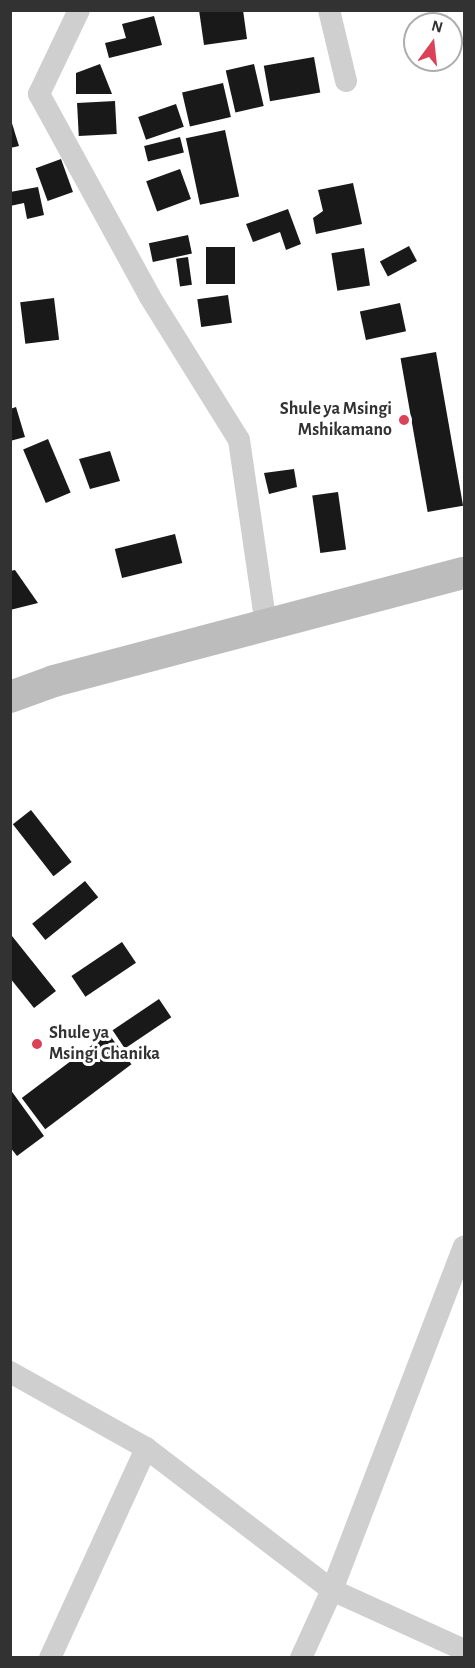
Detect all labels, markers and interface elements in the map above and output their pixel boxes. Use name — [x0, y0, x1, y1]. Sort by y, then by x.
north arrow — [403, 12, 463, 72]
text: N — [430, 17, 445, 36]
place label: Shule ya Msingi Mshikamano — [280, 399, 392, 442]
marker: Shule ya Msingi Mshikamano — [397, 413, 411, 427]
place label: Shule ya Msingi Chanika — [49, 1023, 160, 1066]
marker: Shule ya Msingi Chanika — [30, 1037, 44, 1051]

